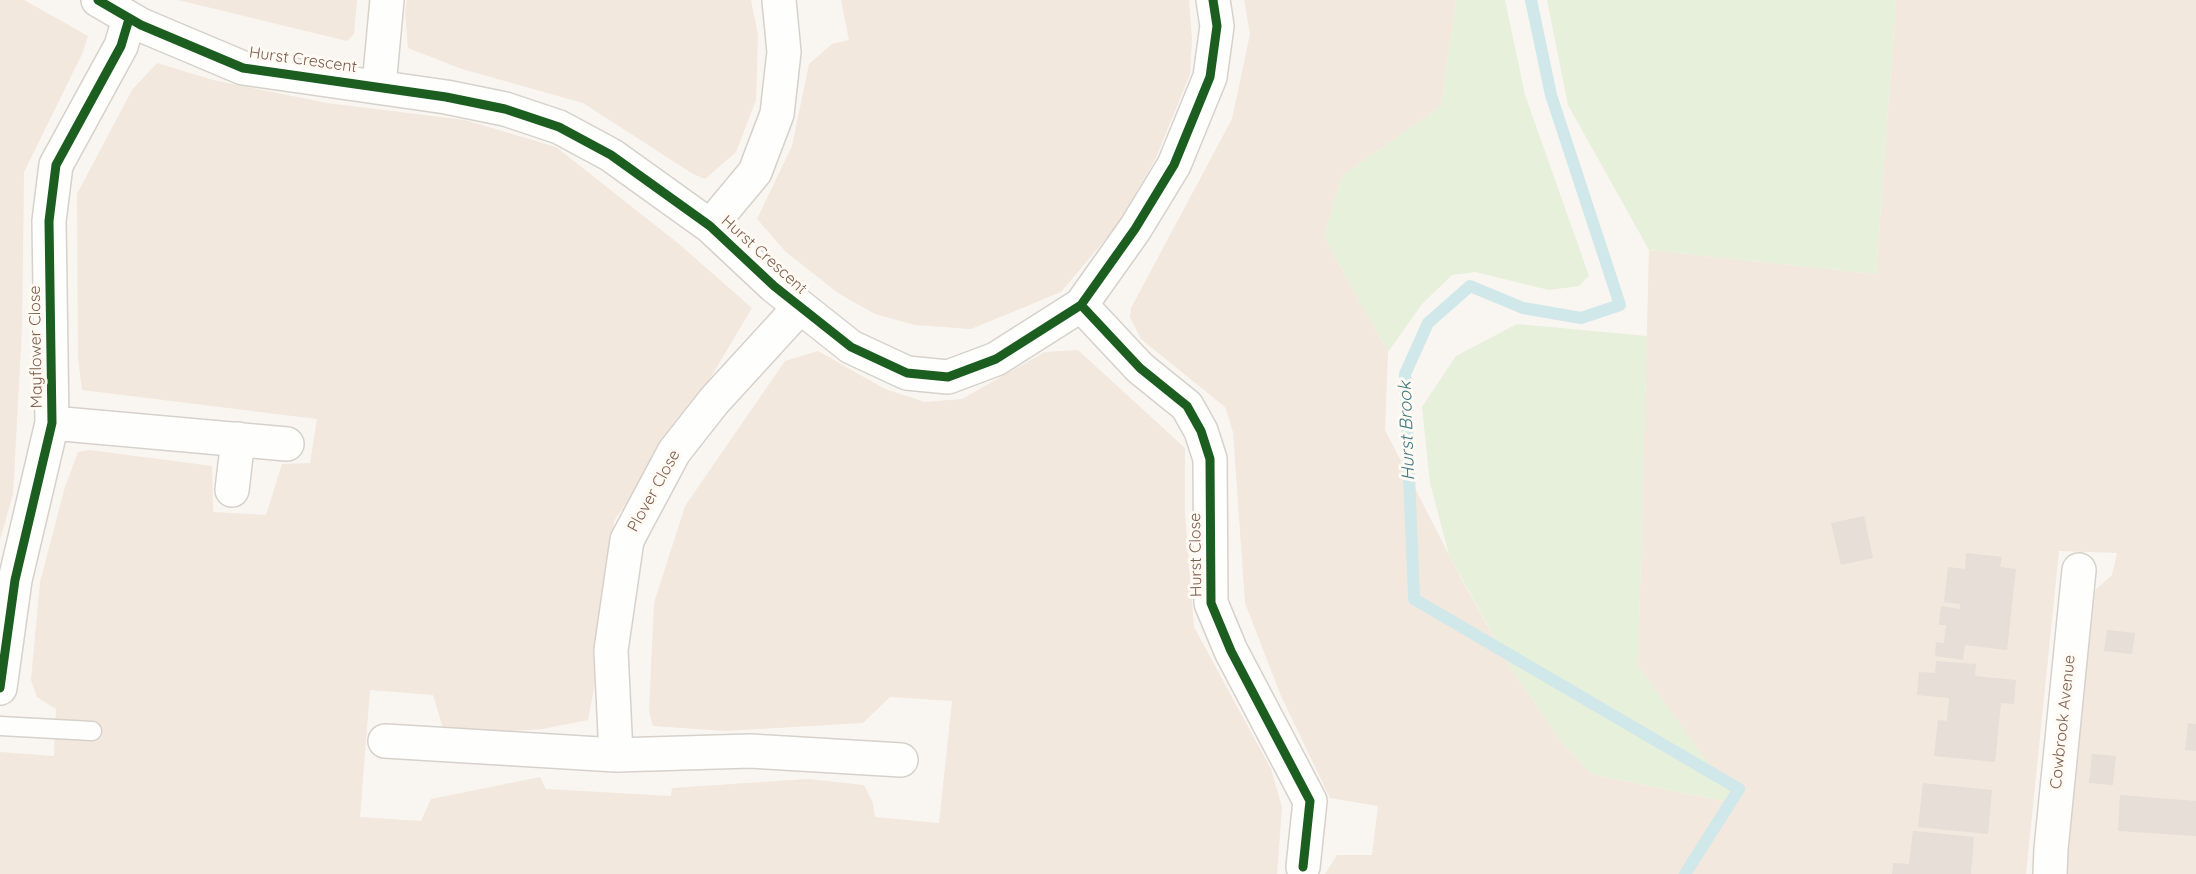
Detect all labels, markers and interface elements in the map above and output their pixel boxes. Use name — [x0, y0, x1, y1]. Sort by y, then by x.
street label: Hurst Crescent — [248, 43, 358, 77]
street label: Hurst Crescent — [717, 211, 811, 299]
street label: Mayflower Close — [25, 285, 47, 409]
water label: Hurst Brook — [1394, 381, 1420, 481]
street label: Plover Close — [624, 447, 684, 535]
street label: Hurst Close — [1186, 513, 1206, 597]
street label: Cowbrook Avenue — [2046, 654, 2080, 790]

